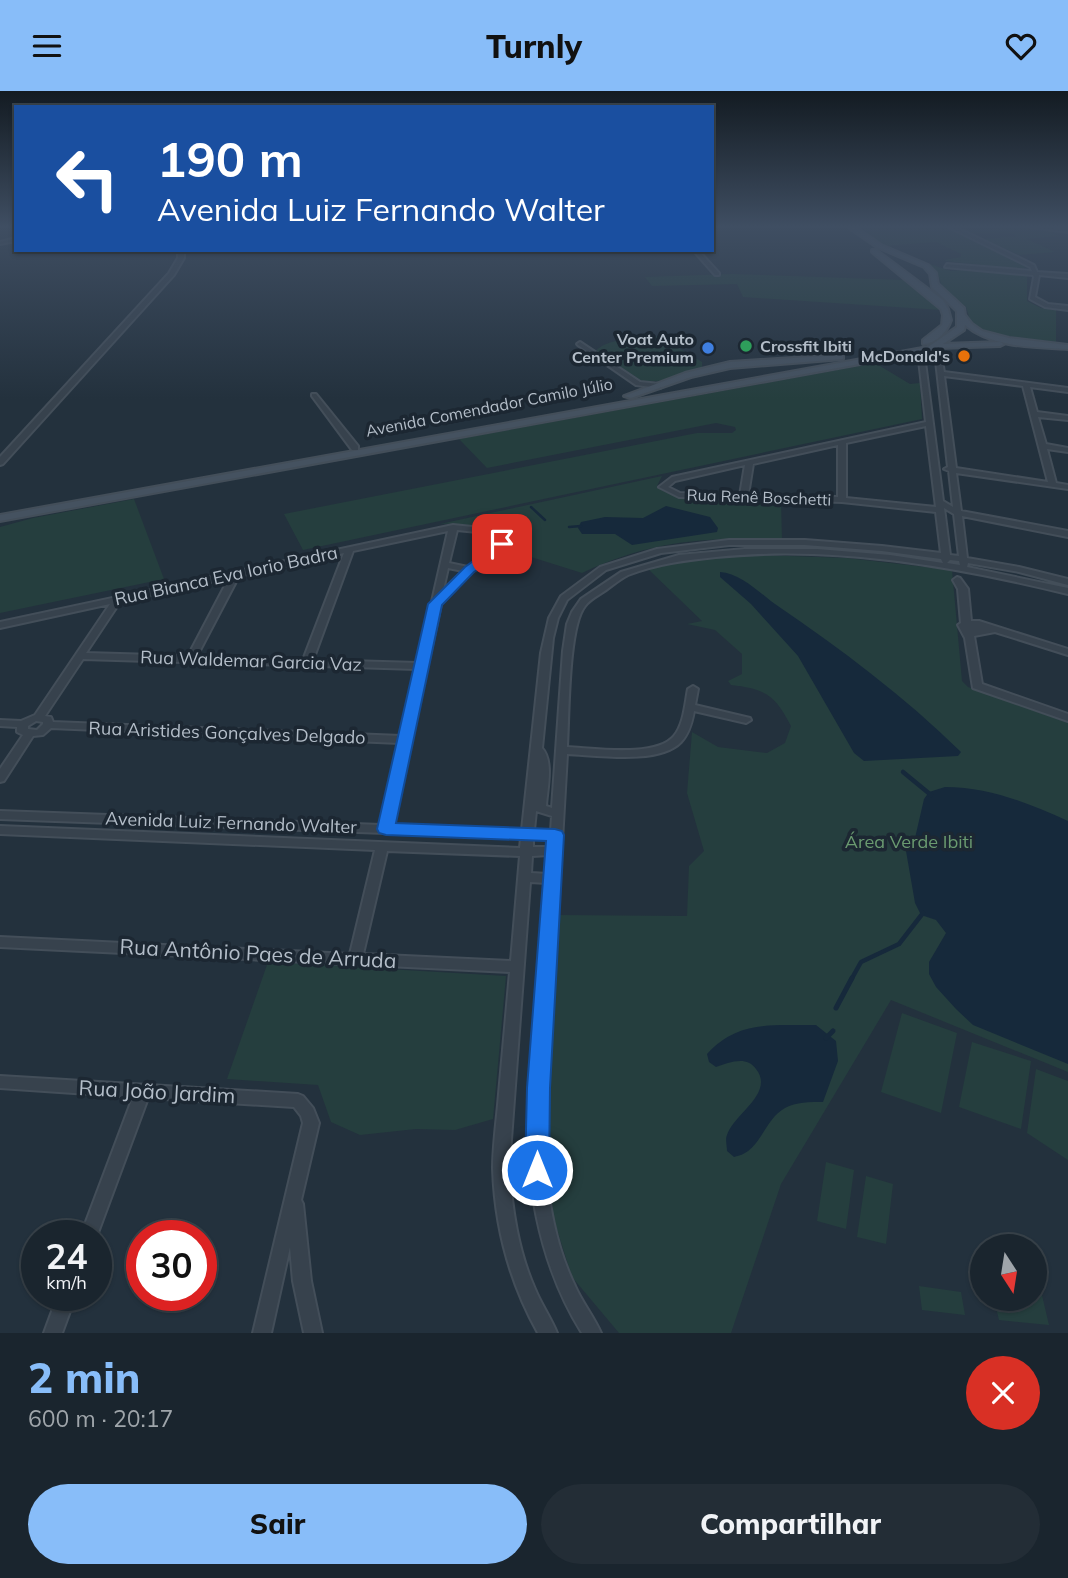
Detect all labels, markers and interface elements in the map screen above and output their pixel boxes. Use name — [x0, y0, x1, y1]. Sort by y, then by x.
text: Turnly — [486, 26, 582, 66]
icon: menu — [28, 27, 66, 65]
icon: heart — [1002, 27, 1040, 65]
text: 190 m — [157, 128, 303, 189]
icon: left — [42, 133, 133, 224]
text: Avenida Luiz Fernando Walter — [157, 189, 605, 229]
place label: Voat Auto Center Premium — [572, 329, 694, 367]
place label: Crossfit Ibiti — [760, 336, 852, 356]
marker: Crossfit Ibiti — [738, 338, 754, 354]
marker: Voat Auto Center Premium — [700, 340, 716, 356]
place label: McDonald's — [861, 346, 950, 366]
marker: McDonald's — [956, 348, 972, 364]
street label: Avenida Comendador Camilo Júlio — [364, 373, 614, 441]
street label: Rua Renê Boschetti — [686, 484, 832, 510]
pin — [472, 514, 532, 574]
icon: arrive — [483, 525, 521, 563]
street label: Rua Bianca Eva Iorio Badra — [112, 541, 340, 610]
street label: Rua Waldemar Garcia Vaz — [140, 645, 362, 676]
street label: Rua Aristides Gonçalves Delgado — [88, 716, 366, 749]
street label: Avenida Luiz Fernando Walter — [105, 807, 358, 838]
park label: Área Verde Ibiti — [845, 830, 973, 853]
street label: Rua Antônio Paes de Arruda — [119, 933, 397, 973]
street label: Rua João Jardim — [78, 1074, 236, 1108]
position arrow — [500, 1133, 574, 1207]
speed limit sign: 30 — [126, 1220, 217, 1311]
text: 24 — [45, 1234, 88, 1278]
north arrow — [970, 1234, 1046, 1311]
map controls — [970, 1234, 1047, 1311]
text: km/h — [46, 1271, 87, 1294]
text: 2 min — [28, 1351, 141, 1404]
button: close — [966, 1356, 1040, 1430]
text: 600 m · 20:17 — [28, 1404, 173, 1433]
button: Sair — [28, 1484, 527, 1564]
button: Compartilhar — [541, 1484, 1040, 1564]

